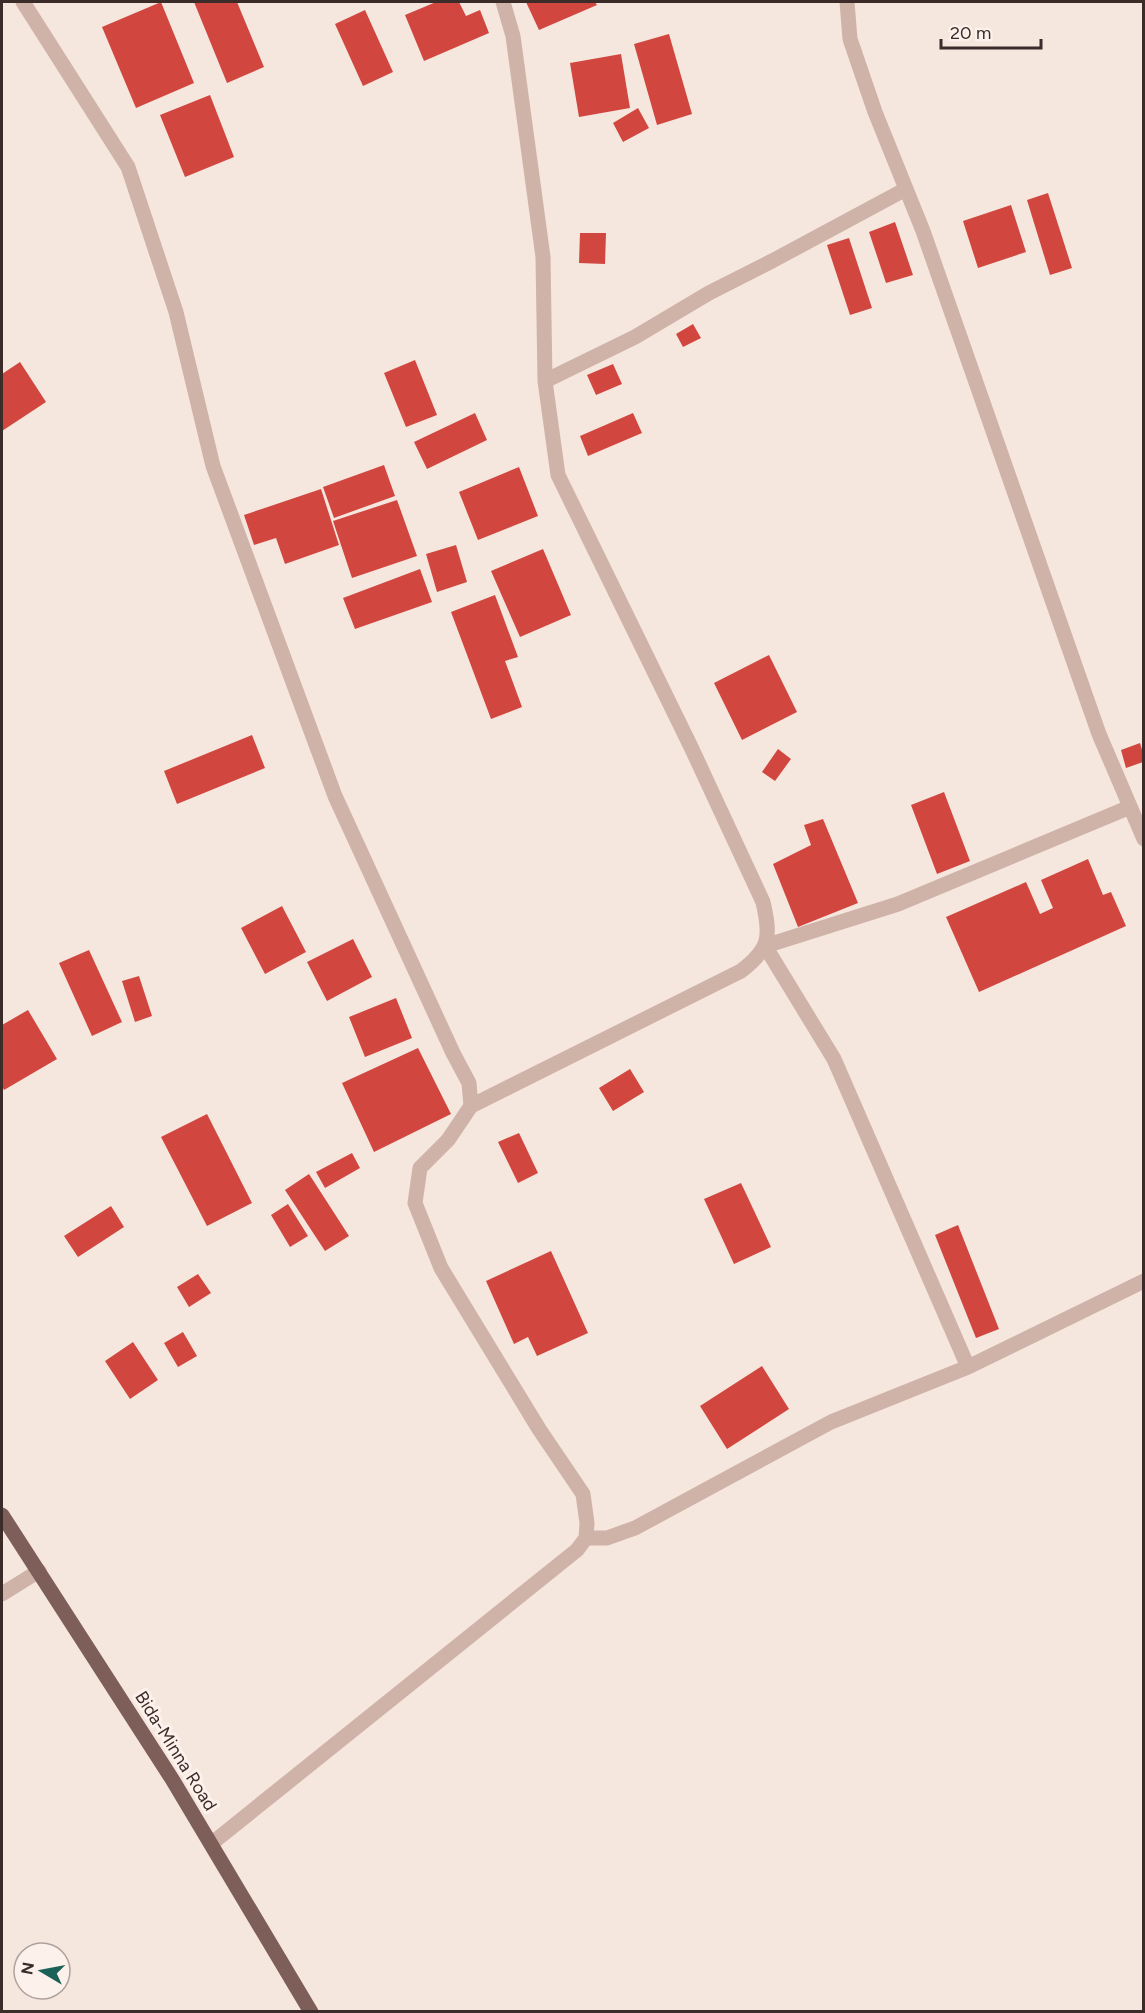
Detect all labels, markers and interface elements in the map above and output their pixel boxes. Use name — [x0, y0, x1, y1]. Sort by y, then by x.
scale bar — [941, 12, 1042, 50]
text: 20 m — [950, 22, 991, 44]
street label: Bida-Minna Road — [130, 1687, 222, 1815]
north arrow — [12, 1941, 72, 2001]
text: N — [17, 1961, 38, 1976]

